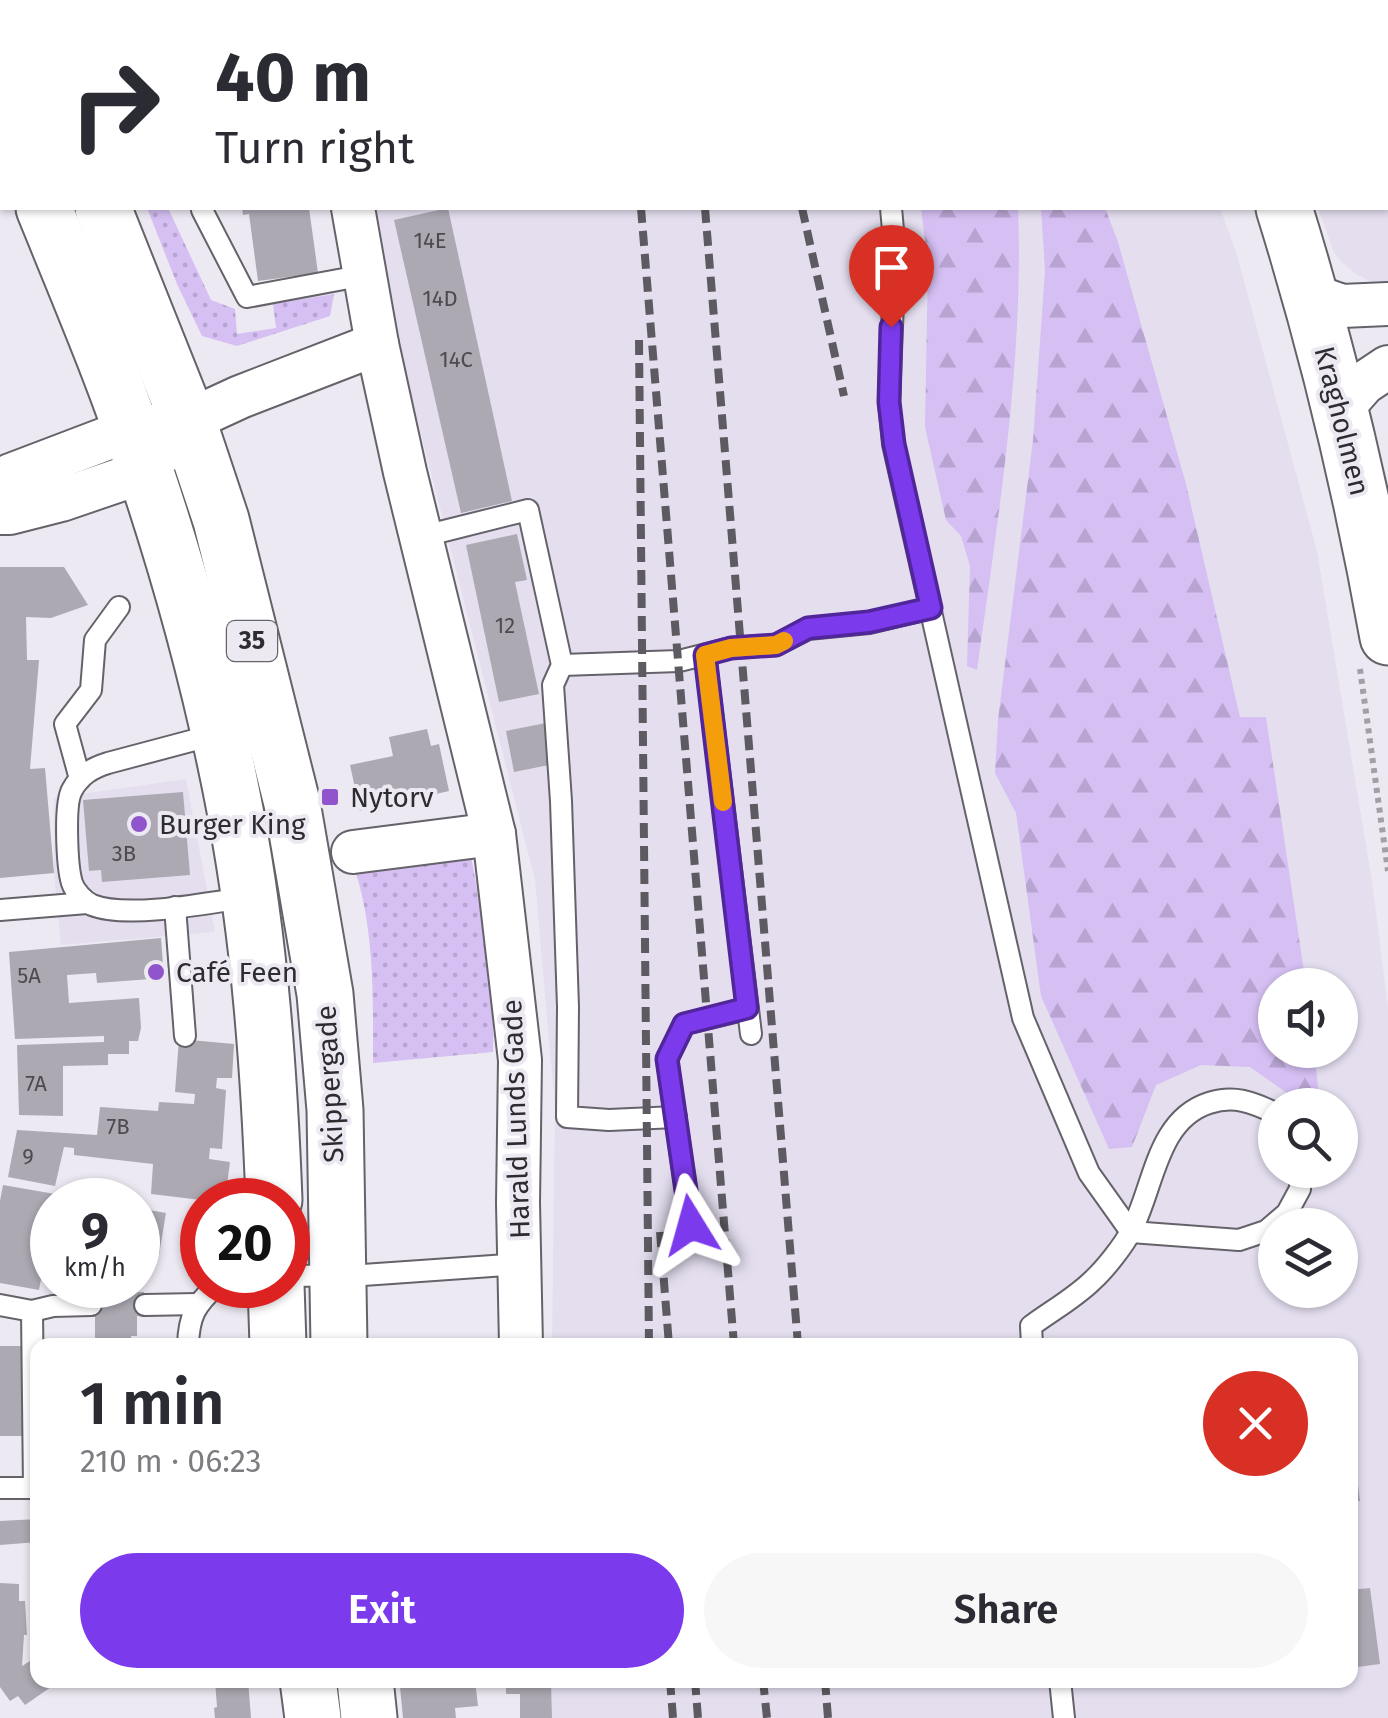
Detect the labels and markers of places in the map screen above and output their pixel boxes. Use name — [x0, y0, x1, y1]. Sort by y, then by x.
pin — [849, 225, 934, 328]
place label: Nytorv — [350, 781, 434, 814]
marker: Nytorv — [319, 786, 341, 808]
place label: Burger King — [159, 808, 306, 841]
marker: Burger King — [128, 813, 150, 835]
place label: Café Feen — [176, 956, 298, 989]
marker: Café Feen — [145, 961, 167, 983]

